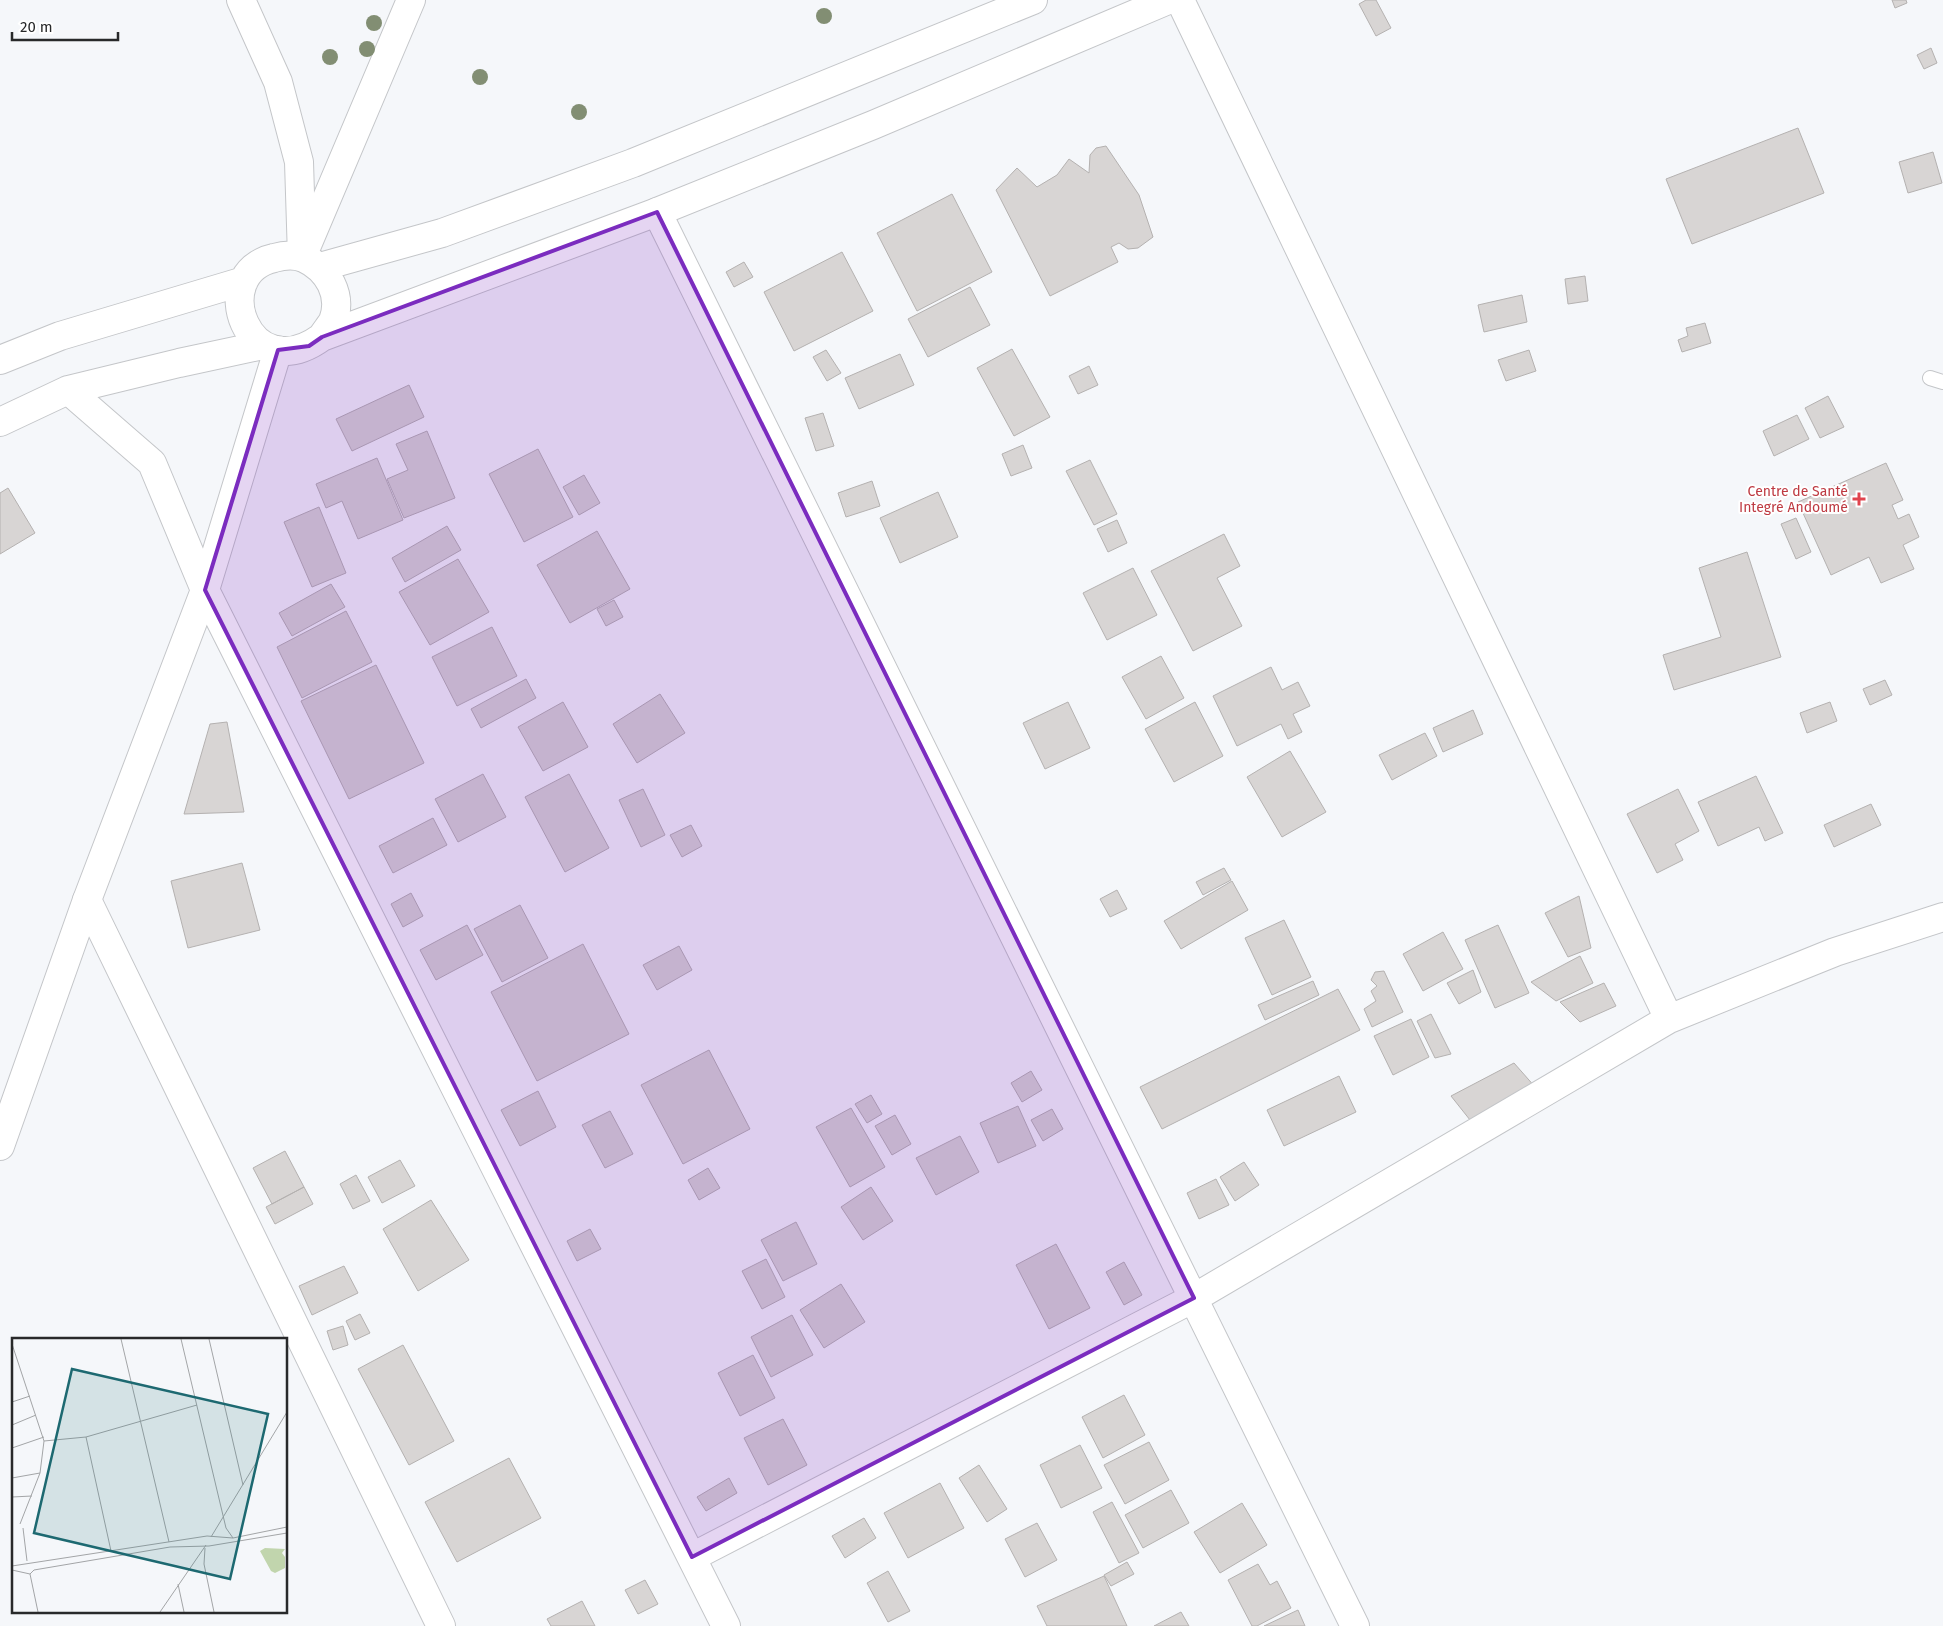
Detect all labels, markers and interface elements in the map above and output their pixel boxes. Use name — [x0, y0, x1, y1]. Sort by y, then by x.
scale bar — [12, 10, 119, 42]
text: 20 m — [20, 18, 53, 36]
place label: Centre de Santé Integré Andoumé — [1739, 483, 1848, 516]
marker: Centre de Santé Integré Andoumé — [1852, 492, 1866, 506]
inset map — [12, 1338, 288, 1614]

